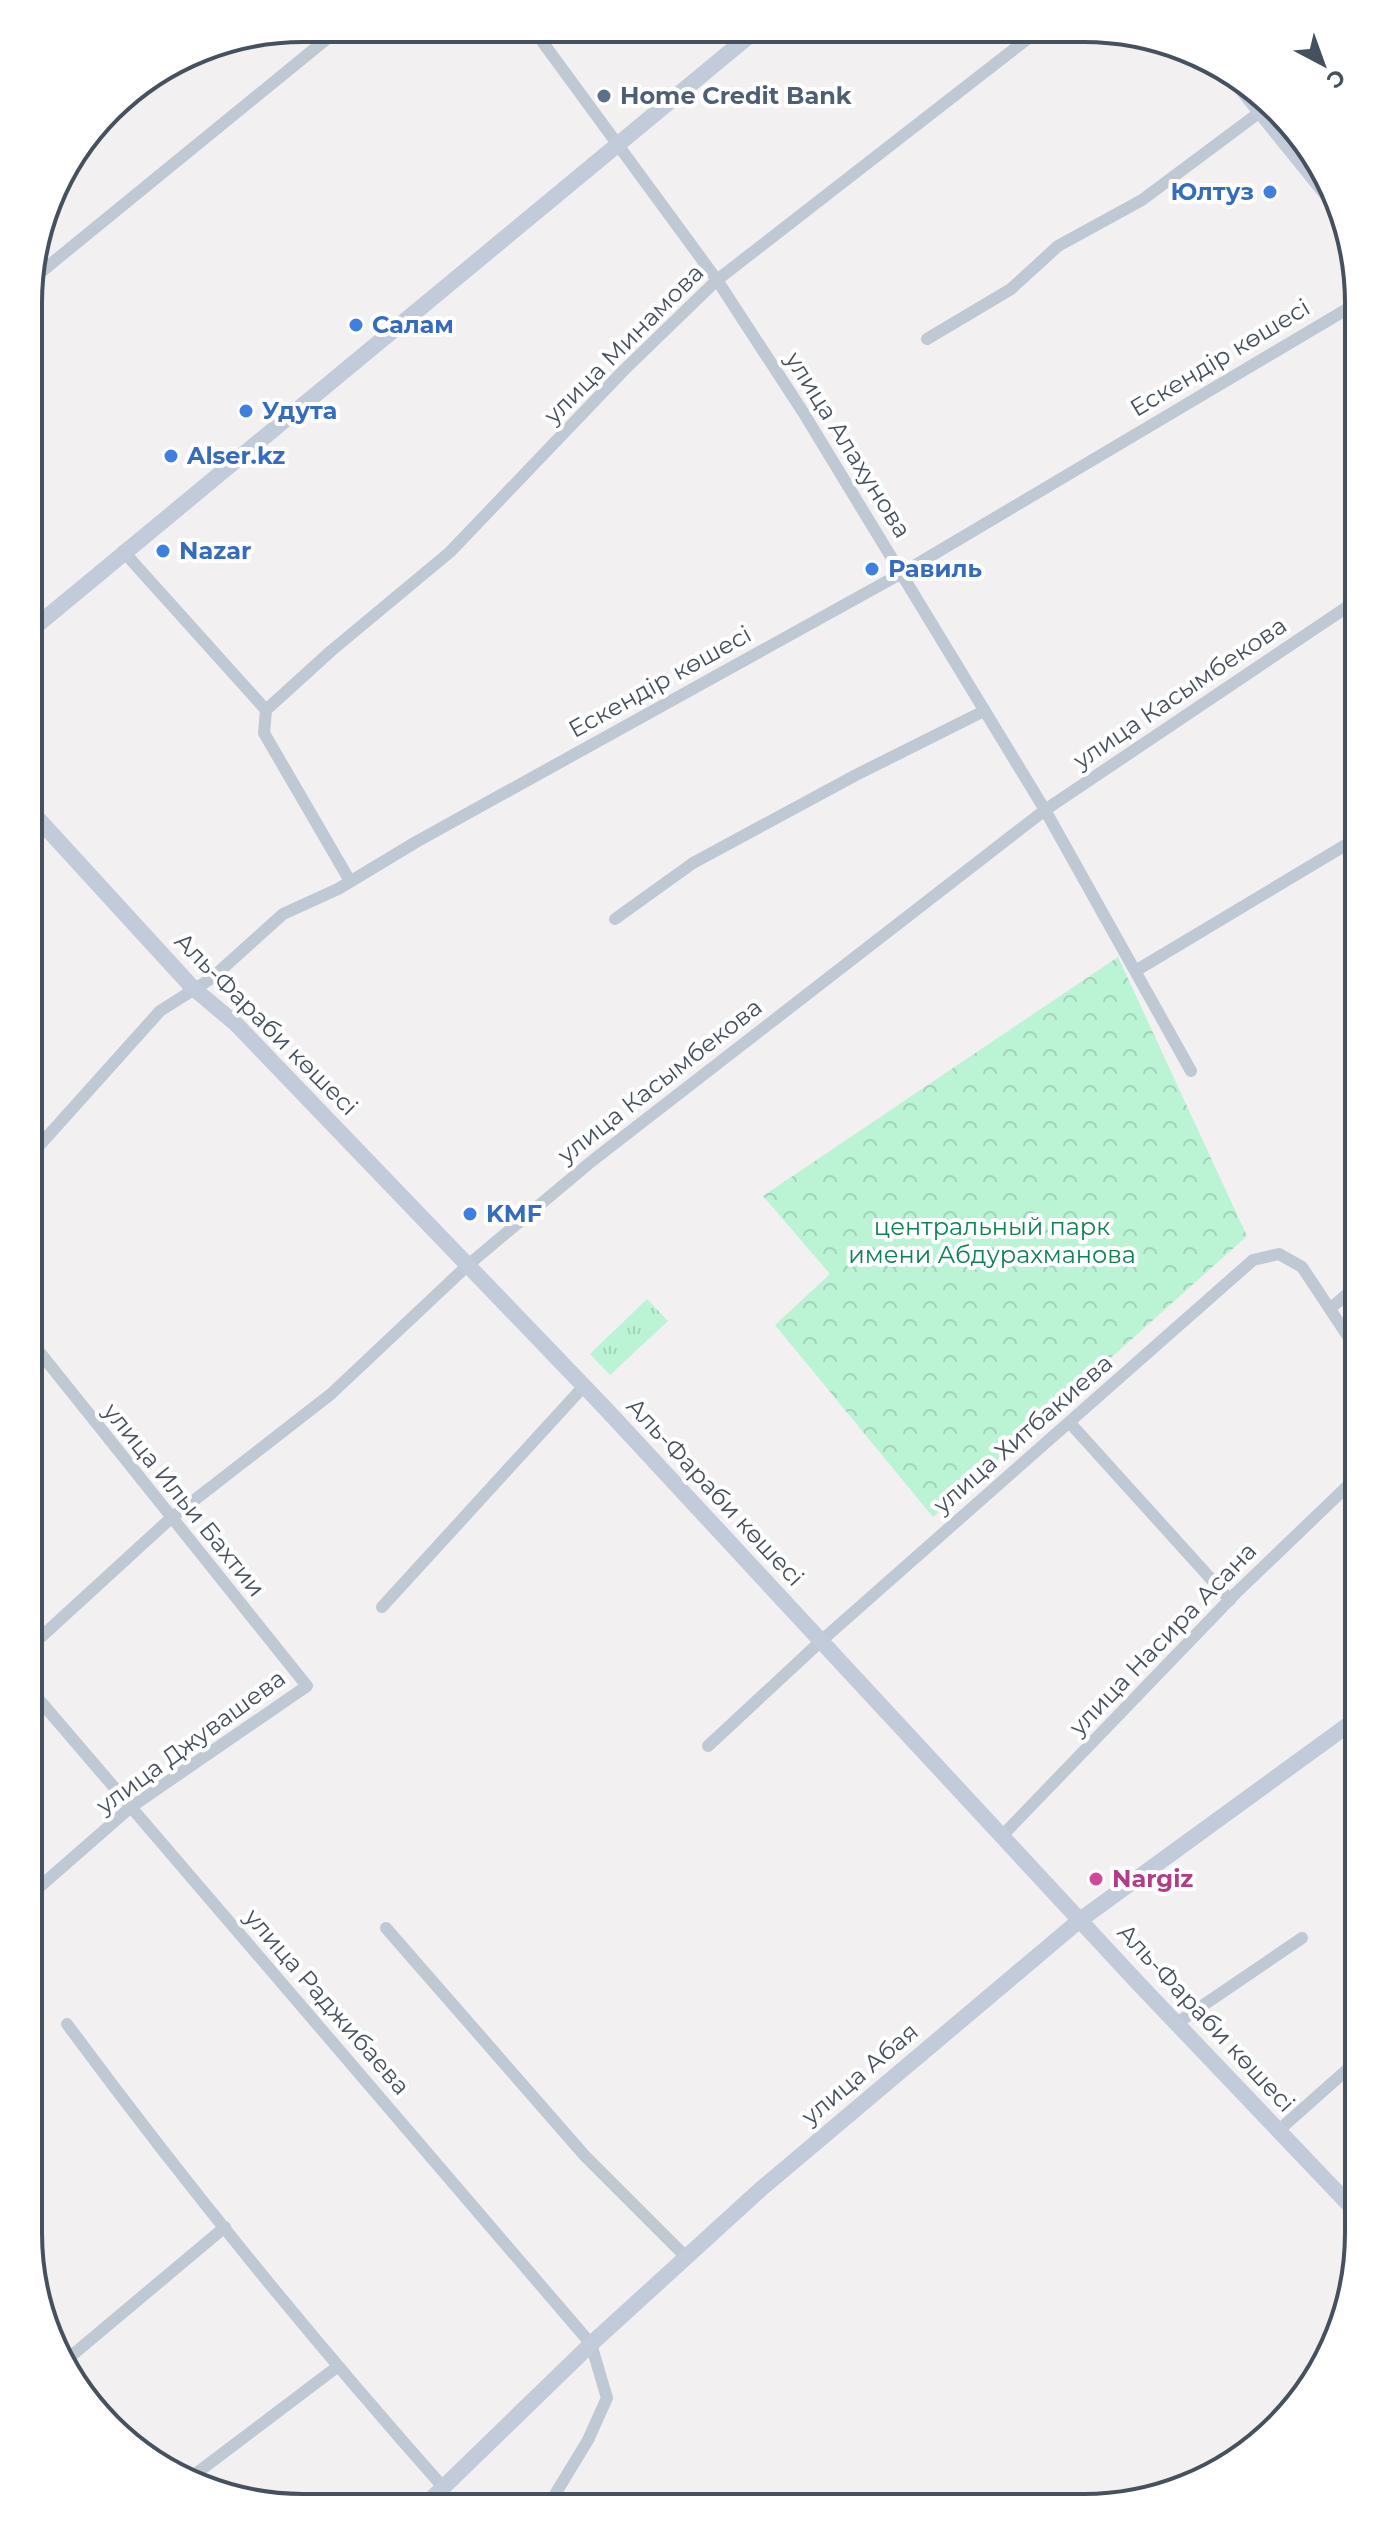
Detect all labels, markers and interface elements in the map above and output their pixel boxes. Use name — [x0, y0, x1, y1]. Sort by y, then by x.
north arrow — [1283, 24, 1363, 104]
text: С — [1321, 63, 1351, 94]
place label: Home Credit Bank — [620, 81, 852, 110]
marker: Home Credit Bank — [595, 87, 613, 105]
place label: Юлтуз — [1171, 177, 1254, 206]
marker: Юлтуз — [1261, 183, 1279, 201]
street label: улица Минамова — [537, 258, 710, 430]
street label: Ескендір көшесі — [1125, 292, 1315, 423]
place label: Салам — [372, 310, 454, 339]
marker: Салам — [347, 316, 365, 334]
street label: улица Алахунова — [779, 346, 917, 543]
place label: Удута — [262, 396, 337, 425]
marker: Удута — [237, 402, 255, 420]
place label: Alser.kz — [186, 441, 285, 470]
marker: Alser.kz — [162, 447, 180, 465]
place label: Nazar — [179, 536, 251, 565]
marker: Nazar — [154, 542, 172, 560]
place label: Равиль — [888, 554, 982, 583]
marker: Равиль — [863, 560, 881, 578]
street label: улица Касымбекова — [1067, 610, 1292, 775]
street label: Ескендір көшесі — [563, 619, 756, 744]
street label: Аль-Фараби көшесі — [169, 926, 364, 1121]
street label: улица Касымбекова — [551, 992, 768, 1170]
place label: KMF — [486, 1199, 542, 1228]
marker: KMF — [461, 1205, 479, 1223]
park label: центральный парк имени Абдурахманова — [848, 1212, 1136, 1269]
street label: улица Хитбакиева — [926, 1348, 1118, 1520]
street label: Аль-Фараби көшесі — [621, 1392, 810, 1592]
street label: улица Ильи Бахтии — [97, 1396, 271, 1602]
street label: улица Насира Асана — [1062, 1536, 1262, 1742]
street label: улица Джувашева — [90, 1663, 291, 1821]
place label: Nargiz — [1112, 1864, 1193, 1893]
marker: Nargiz — [1087, 1870, 1105, 1888]
street label: улица Раджибаева — [238, 1902, 416, 2101]
street label: Аль-Фараби көшесі — [1112, 1918, 1301, 2118]
street label: улица Абая — [795, 2017, 924, 2131]

